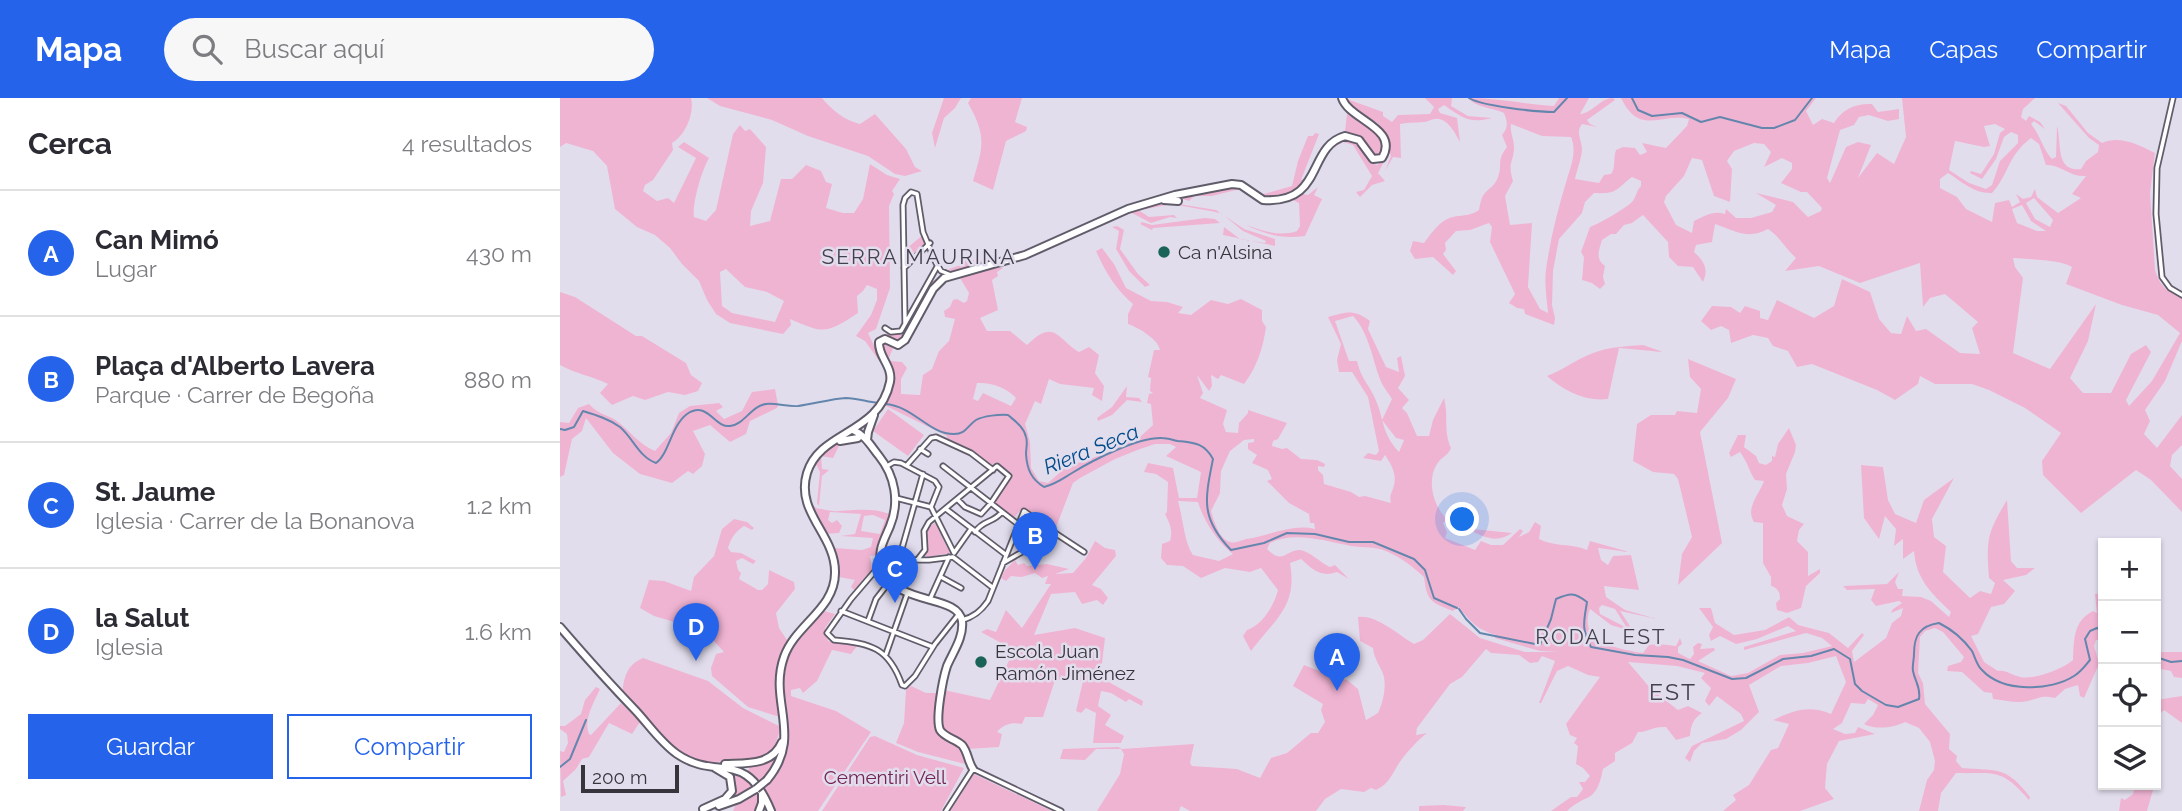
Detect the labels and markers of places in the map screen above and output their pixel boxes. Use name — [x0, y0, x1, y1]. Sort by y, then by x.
place label: Ca n'Alsina — [1178, 241, 1272, 263]
marker: Ca n'Alsina — [1156, 244, 1172, 260]
pin: B — [1012, 512, 1058, 570]
pin: C — [872, 545, 918, 603]
pin: D — [673, 603, 719, 661]
pin: A — [1314, 633, 1360, 691]
place label: Escola Juan Ramón Jiménez — [995, 640, 1135, 684]
marker: Escola Juan Ramón Jiménez — [973, 654, 989, 670]

